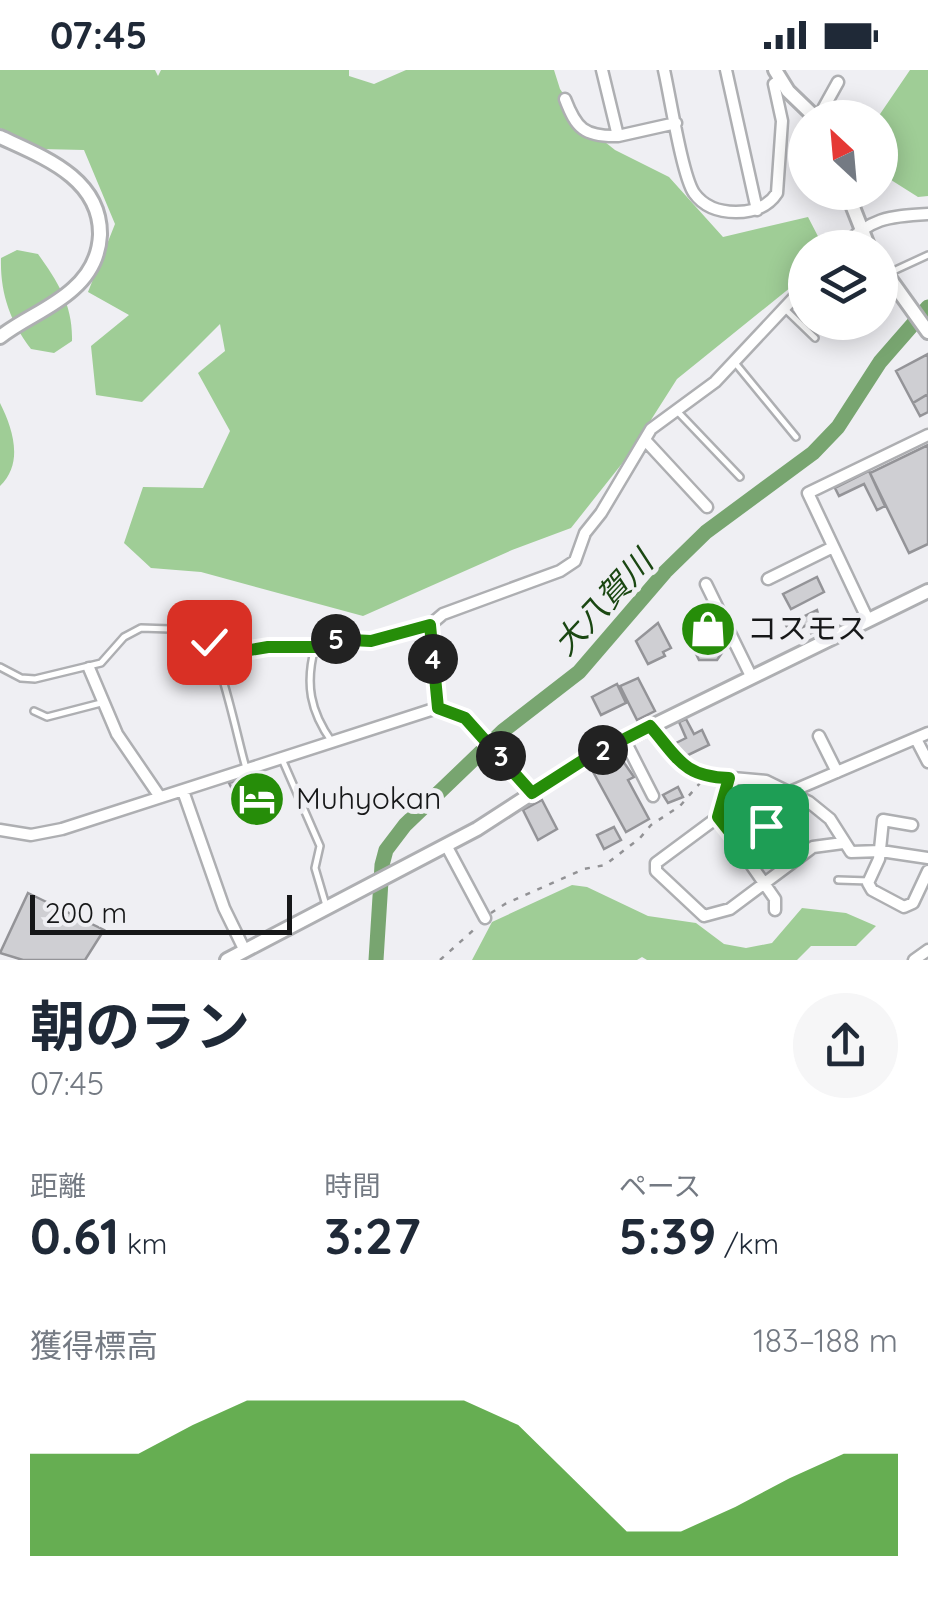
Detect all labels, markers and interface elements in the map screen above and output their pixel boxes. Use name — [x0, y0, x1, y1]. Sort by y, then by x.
text: 07:45 — [50, 11, 147, 59]
north arrow — [788, 100, 898, 210]
map controls — [788, 100, 898, 340]
button: layers — [788, 230, 898, 340]
water label: 大八賀川 — [544, 540, 663, 663]
shop icon: コスモス — [678, 599, 738, 659]
pin — [167, 600, 252, 685]
place label: コスモス — [747, 609, 867, 647]
pin: 5 — [311, 614, 361, 664]
icon: check — [182, 615, 237, 670]
text: 5 — [328, 621, 344, 656]
pin: 4 — [408, 634, 458, 684]
text: 4 — [425, 641, 441, 676]
pin: 2 — [578, 725, 628, 775]
pin: 3 — [476, 731, 526, 781]
text: 2 — [595, 732, 611, 767]
text: 3 — [493, 738, 509, 773]
hotel icon: Muhyokan — [227, 769, 287, 829]
place label: Muhyokan — [296, 779, 441, 817]
pin — [724, 784, 809, 869]
icon: arrive — [739, 799, 794, 854]
scale bar — [30, 890, 292, 934]
text: 200 m — [45, 895, 127, 930]
text: 朝のラン — [30, 991, 250, 1060]
button: share — [793, 993, 898, 1098]
text: 07:45 — [30, 1063, 104, 1103]
text: 距離 — [30, 1168, 86, 1203]
text: 時間 — [324, 1168, 380, 1203]
text: ペース — [619, 1168, 701, 1203]
text: 0.61 — [30, 1204, 119, 1267]
text: 3:27 — [324, 1204, 421, 1267]
text: 5:39 — [619, 1204, 716, 1267]
text: km — [119, 1226, 167, 1261]
text: /km — [716, 1226, 779, 1261]
text: 183–188 m — [753, 1320, 898, 1360]
text: 獲得標高 — [30, 1325, 158, 1365]

